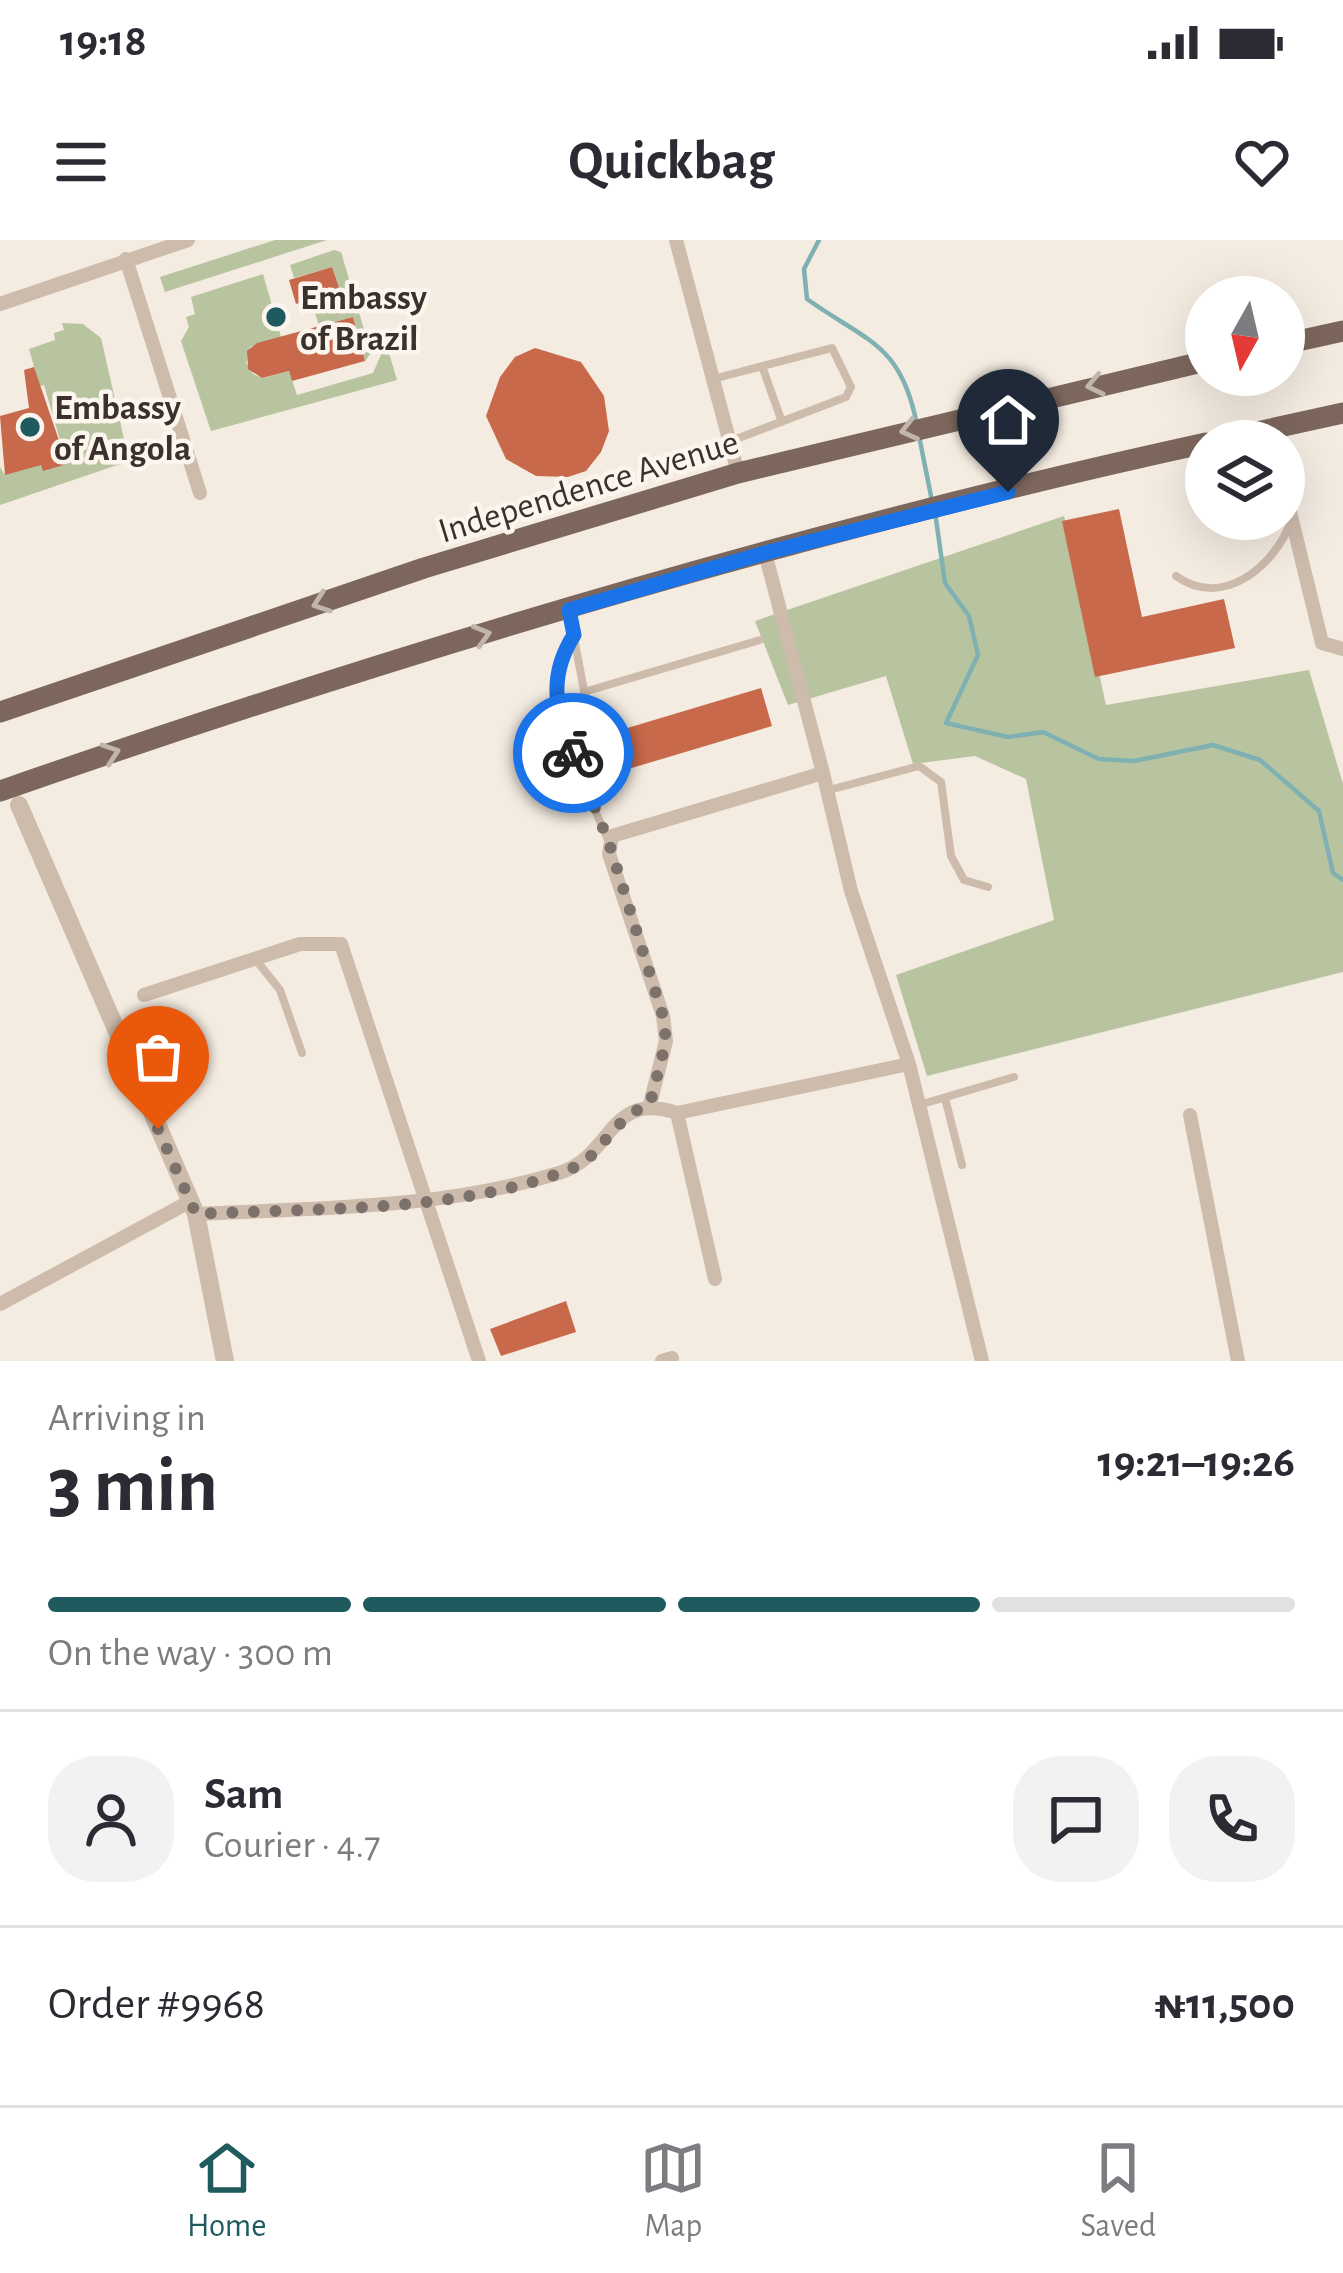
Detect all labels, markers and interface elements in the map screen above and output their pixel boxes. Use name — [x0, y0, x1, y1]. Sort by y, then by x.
text: 19:18 — [60, 19, 147, 64]
icon: menu — [48, 129, 114, 195]
icon: heart — [1229, 129, 1295, 195]
text: Quickbag — [569, 135, 774, 189]
north arrow — [1185, 276, 1305, 396]
map controls — [1185, 276, 1305, 540]
place label: Embassy of Brazil — [300, 280, 428, 357]
marker: Embassy of Brazil — [263, 304, 289, 330]
pin — [957, 369, 1059, 492]
one-way arrow — [1085, 372, 1105, 397]
icon: home — [975, 387, 1041, 453]
place label: Embassy of Angola — [54, 390, 191, 467]
marker: Embassy of Angola — [17, 414, 43, 440]
one-way arrow — [900, 416, 920, 441]
button: layers — [1185, 420, 1305, 540]
street label: Independence Avenue — [434, 424, 743, 550]
one-way arrow — [312, 589, 333, 613]
one-way arrow — [472, 625, 492, 650]
courier — [513, 693, 633, 813]
icon: bike — [540, 720, 606, 786]
one-way arrow — [99, 743, 120, 767]
pin — [107, 1006, 209, 1129]
icon: bag — [125, 1024, 191, 1090]
text: Arriving in — [48, 1399, 206, 1438]
text: 19:21–19:26 — [1097, 1440, 1295, 1485]
text: 3 min — [48, 1448, 218, 1526]
text: On the way · 300 m — [48, 1634, 333, 1673]
button: person — [48, 1756, 174, 1882]
button: chat — [1013, 1756, 1139, 1882]
button: phone — [1169, 1756, 1295, 1882]
text: Sam — [204, 1772, 283, 1817]
text: Courier · 4.7 — [204, 1826, 381, 1865]
text: Order #9968 — [48, 1982, 265, 2027]
text: ₦11,500 — [1154, 1982, 1295, 2027]
tab: Home — [187, 2135, 266, 2247]
tab: Map — [640, 2135, 706, 2247]
tab: Saved — [1080, 2135, 1156, 2247]

